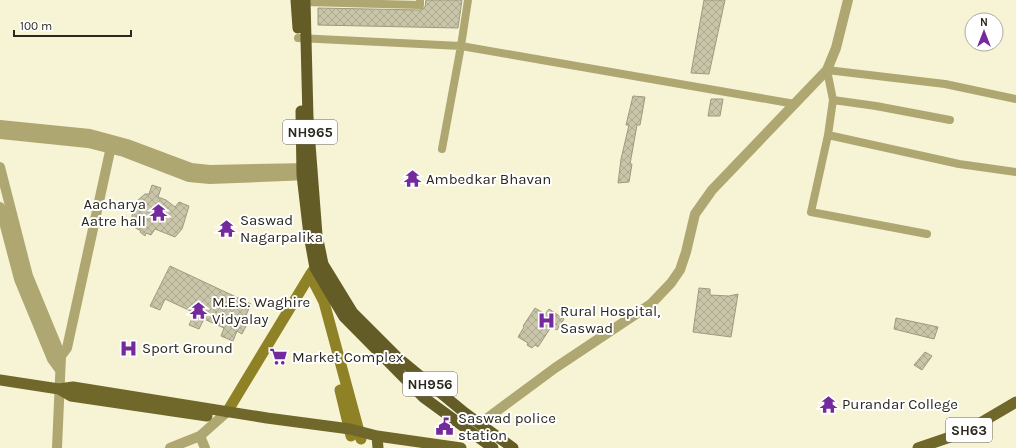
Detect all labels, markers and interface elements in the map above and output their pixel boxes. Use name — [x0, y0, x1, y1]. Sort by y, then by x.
scale bar — [14, 12, 131, 38]
north arrow — [964, 12, 1004, 52]
text: N — [980, 16, 988, 29]
text: 100 m — [20, 19, 52, 33]
road number: NH965 — [283, 120, 337, 144]
temple icon: Ambedkar Bhavan — [403, 169, 423, 189]
place label: Ambedkar Bhavan — [426, 170, 551, 188]
place label: Aacharya Aatre hall — [81, 195, 146, 230]
temple icon: Aacharya Aatre hall — [149, 203, 169, 223]
place label: Saswad Nagarpalika — [240, 211, 323, 246]
temple icon: Saswad Nagarpalika — [217, 219, 237, 239]
place label: M.E.S. Waghire Vidyalay — [212, 293, 310, 328]
temple icon: M.E.S. Waghire Vidyalay — [189, 301, 209, 321]
place label: Rural Hospital, Saswad — [560, 302, 660, 337]
hospital icon: Rural Hospital, Saswad — [537, 310, 557, 330]
hospital icon: Sport Ground — [119, 338, 139, 358]
place label: Sport Ground — [142, 339, 233, 357]
supermarket icon: Market Complex — [269, 347, 289, 367]
place label: Market Complex — [292, 348, 404, 366]
road number: NH956 — [403, 372, 457, 396]
temple icon: Purandar College — [819, 394, 839, 414]
place label: Purandar College — [842, 395, 958, 413]
place label: Saswad police station — [458, 409, 556, 444]
public building icon: Saswad police station — [435, 417, 455, 437]
road number: SH63 — [946, 418, 992, 442]

